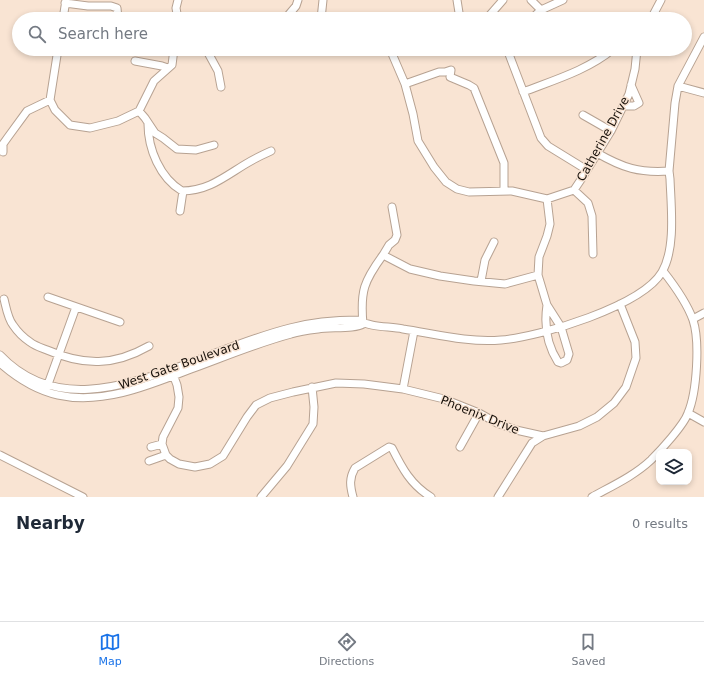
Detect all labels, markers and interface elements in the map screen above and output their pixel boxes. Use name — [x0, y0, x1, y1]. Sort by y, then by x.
search box — [12, 12, 692, 56]
icon: search — [26, 23, 48, 45]
text: Search here — [58, 25, 148, 43]
street label: Catherine Drive — [574, 94, 632, 184]
street label: West Gate Boulevard — [117, 338, 241, 392]
street label: Phoenix Drive — [439, 393, 521, 437]
map controls — [656, 449, 692, 485]
button: layers — [656, 449, 692, 485]
text: Nearby — [16, 513, 85, 533]
text: 0 results — [632, 516, 688, 531]
tab: Map — [99, 631, 122, 668]
tab: Directions — [319, 631, 374, 668]
tab: Saved — [571, 631, 605, 668]

